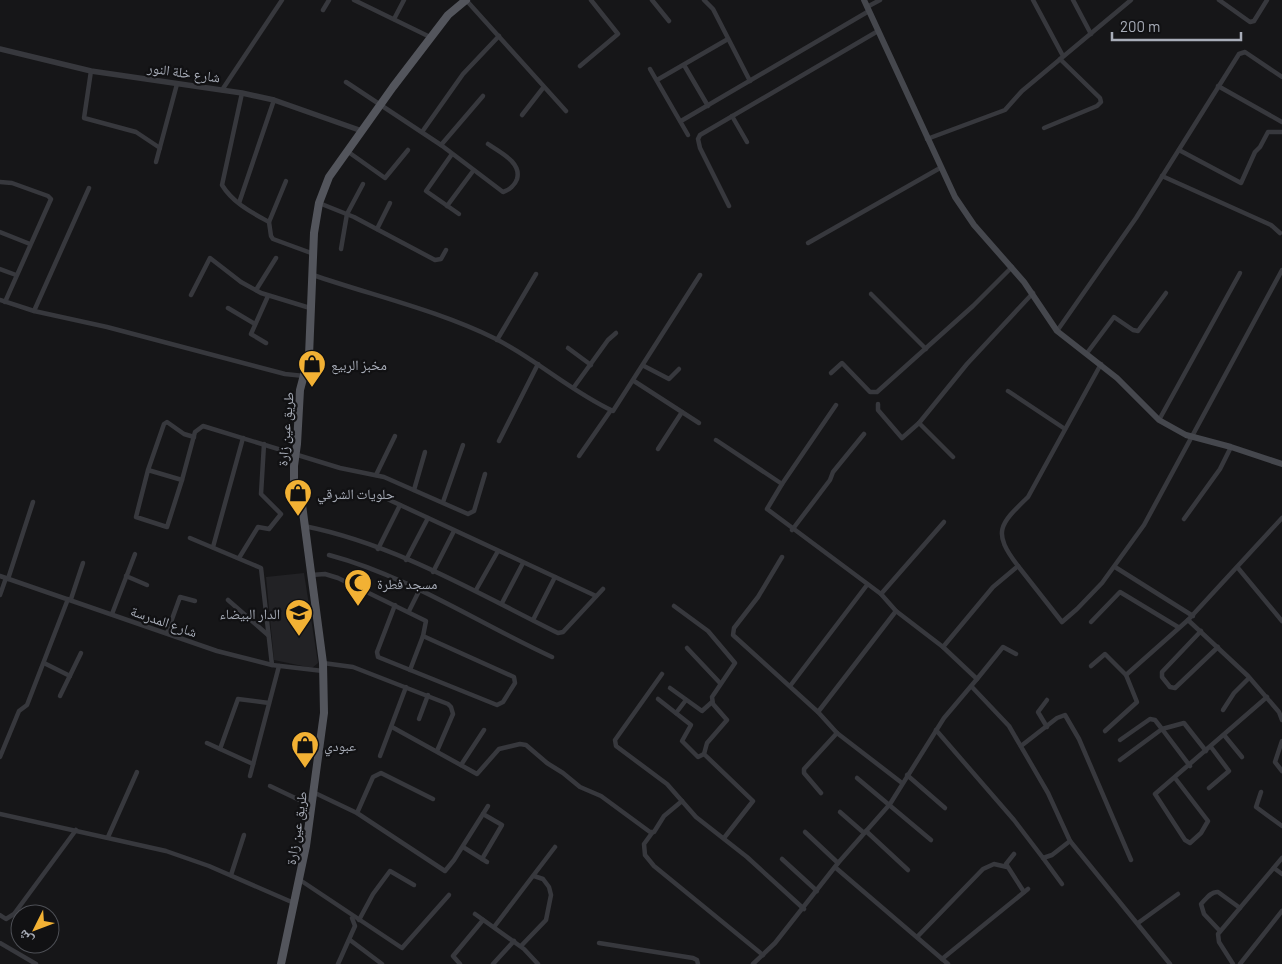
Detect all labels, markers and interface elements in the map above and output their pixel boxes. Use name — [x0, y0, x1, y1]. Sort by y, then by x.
scale bar — [1112, 10, 1241, 42]
text: 200 m — [1120, 17, 1160, 35]
street label: شارع خلة النور — [145, 58, 221, 87]
shop icon: مخبز الربيع — [297, 349, 327, 388]
place label: مخبز الربيع — [331, 356, 387, 375]
street label: طريق عين زارة — [273, 391, 299, 467]
shop icon: حلويات الشرقي — [283, 478, 313, 517]
place label: حلويات الشرقي — [317, 485, 395, 505]
mosque icon: مسجد فطرة — [343, 568, 373, 607]
place label: مسجد فطرة — [377, 575, 437, 593]
school or university icon: الدار البيضاء — [284, 598, 314, 637]
street label: شارع المدرسة — [128, 602, 199, 642]
place label: الدار البيضاء — [220, 605, 280, 623]
shop icon: عبودي — [290, 730, 320, 769]
place label: عبودي — [324, 737, 356, 757]
street label: طريق عين زارة — [282, 790, 312, 866]
north arrow — [10, 904, 60, 954]
text: ش — [14, 926, 37, 949]

